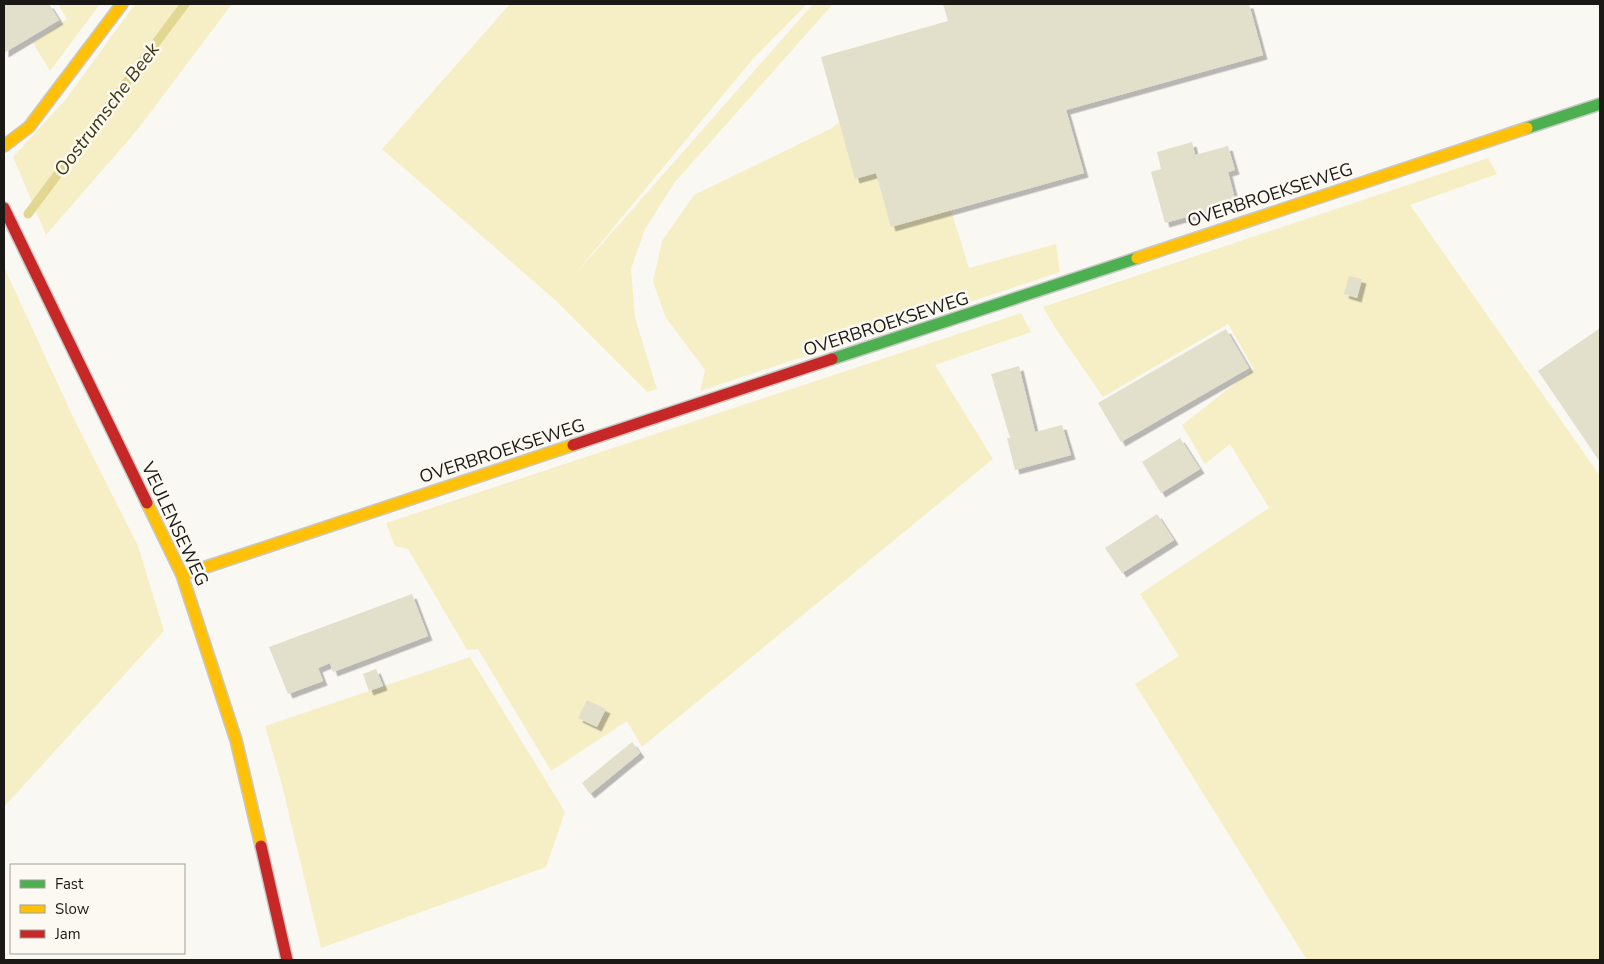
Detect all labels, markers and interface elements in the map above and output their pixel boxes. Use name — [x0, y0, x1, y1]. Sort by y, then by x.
water label: Oostrumsche Beek — [48, 37, 166, 182]
street label: OVERBROEKSEWEG — [1184, 157, 1356, 233]
street label: OVERBROEKSEWEG — [800, 286, 972, 362]
street label: OVERBROEKSEWEG — [416, 413, 588, 489]
street label: VEULENSEWEG — [135, 457, 214, 590]
legend — [10, 864, 185, 954]
text: Fast — [55, 874, 84, 894]
text: Slow — [55, 899, 90, 919]
text: Jam — [54, 924, 81, 944]

